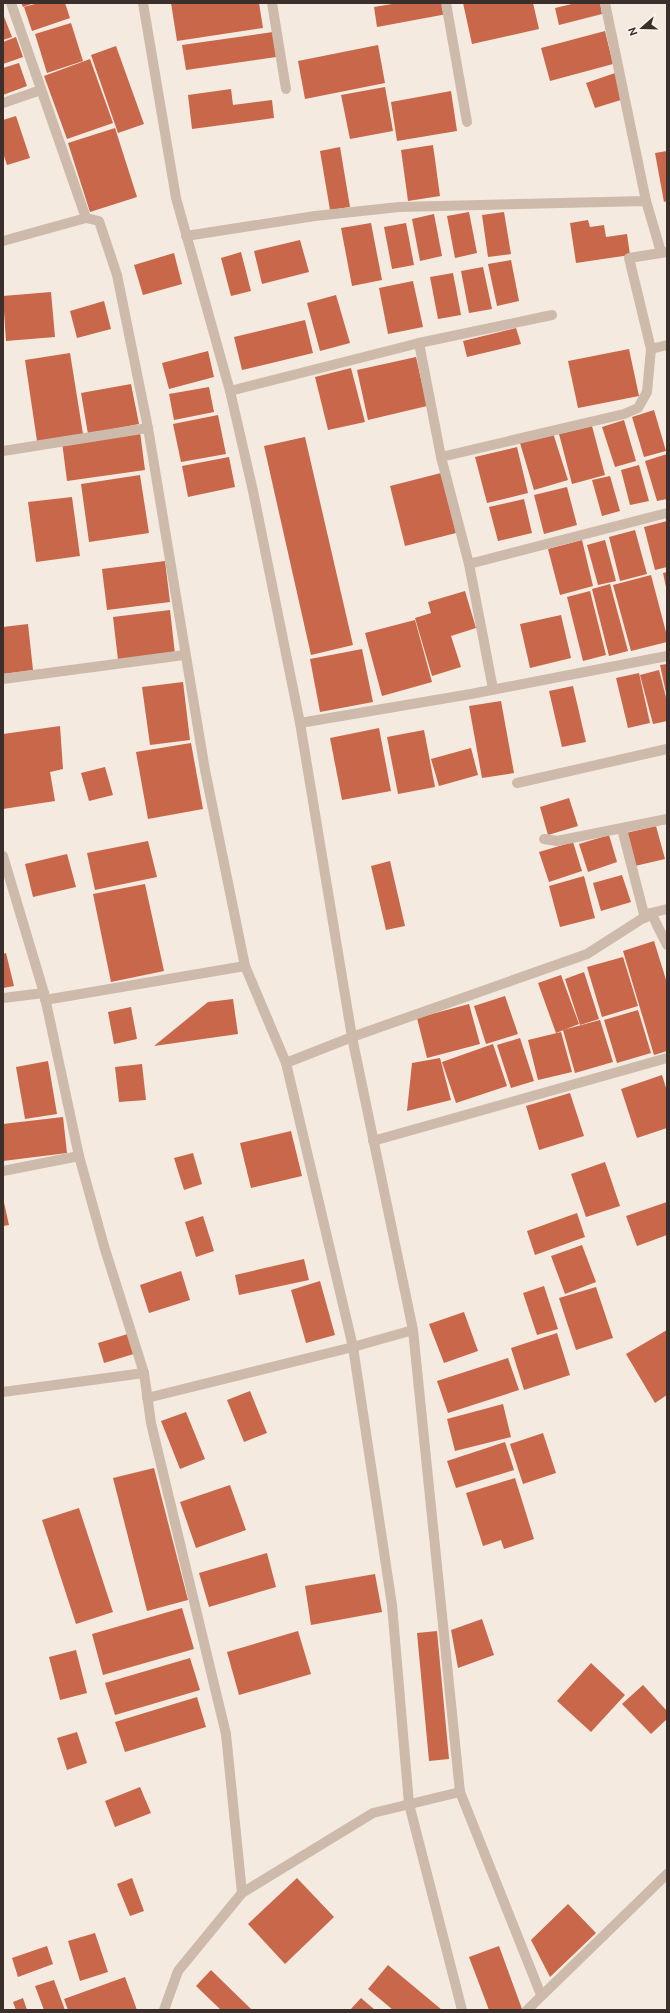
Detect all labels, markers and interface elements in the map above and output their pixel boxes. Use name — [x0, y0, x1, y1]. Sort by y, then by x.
north arrow — [622, 8, 662, 48]
text: N — [626, 26, 640, 37]

